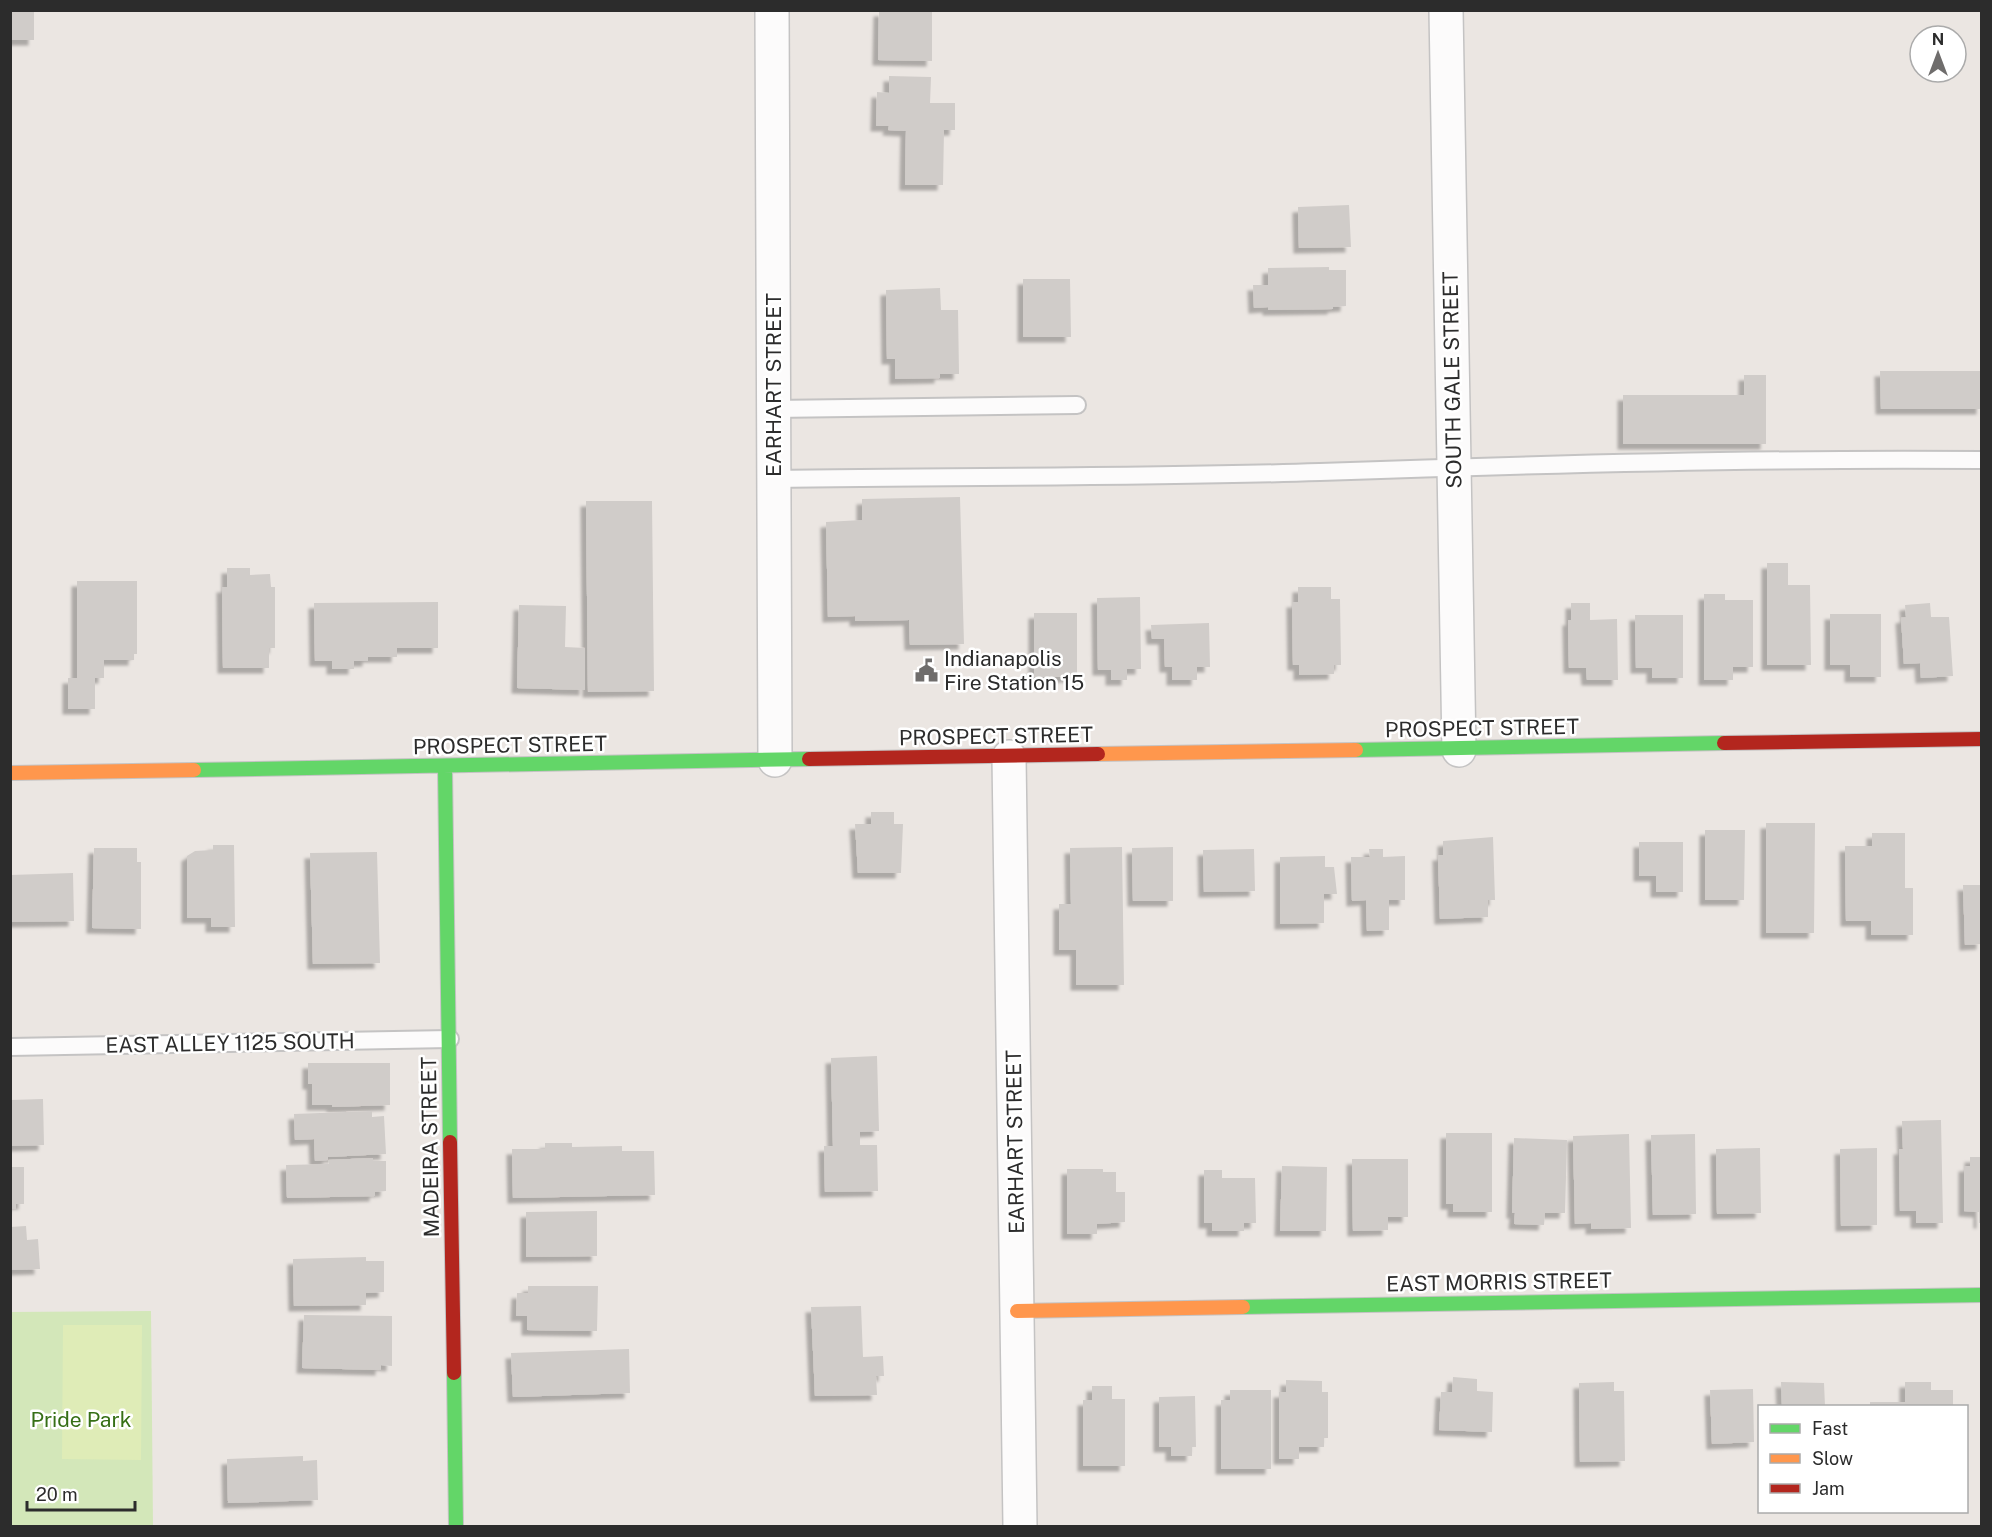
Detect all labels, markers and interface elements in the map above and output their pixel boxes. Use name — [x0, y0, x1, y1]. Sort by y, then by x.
north arrow — [1908, 24, 1968, 84]
text: N — [1932, 30, 1944, 49]
street label: SOUTH GALE STREET — [1438, 271, 1466, 489]
street label: EARHART STREET — [761, 293, 786, 477]
place label: Indianapolis Fire Station 15 — [944, 646, 1084, 695]
public building icon: Indianapolis Fire Station 15 — [913, 657, 939, 683]
street label: PROSPECT STREET — [1385, 714, 1579, 742]
street label: PROSPECT STREET — [899, 722, 1093, 750]
street label: PROSPECT STREET — [413, 731, 607, 759]
street label: EAST ALLEY 1125 SOUTH — [105, 1028, 355, 1058]
street label: EARHART STREET — [1001, 1050, 1029, 1234]
street label: MADEIRA STREET — [416, 1056, 444, 1238]
street label: EAST MORRIS STREET — [1386, 1268, 1612, 1296]
legend — [1758, 1405, 1968, 1513]
park label: Pride Park — [31, 1407, 132, 1432]
text: Fast — [1812, 1418, 1848, 1439]
text: Slow — [1812, 1448, 1853, 1469]
scale bar — [27, 1474, 135, 1512]
text: Jam — [1812, 1478, 1845, 1499]
text: 20 m — [36, 1484, 78, 1505]

